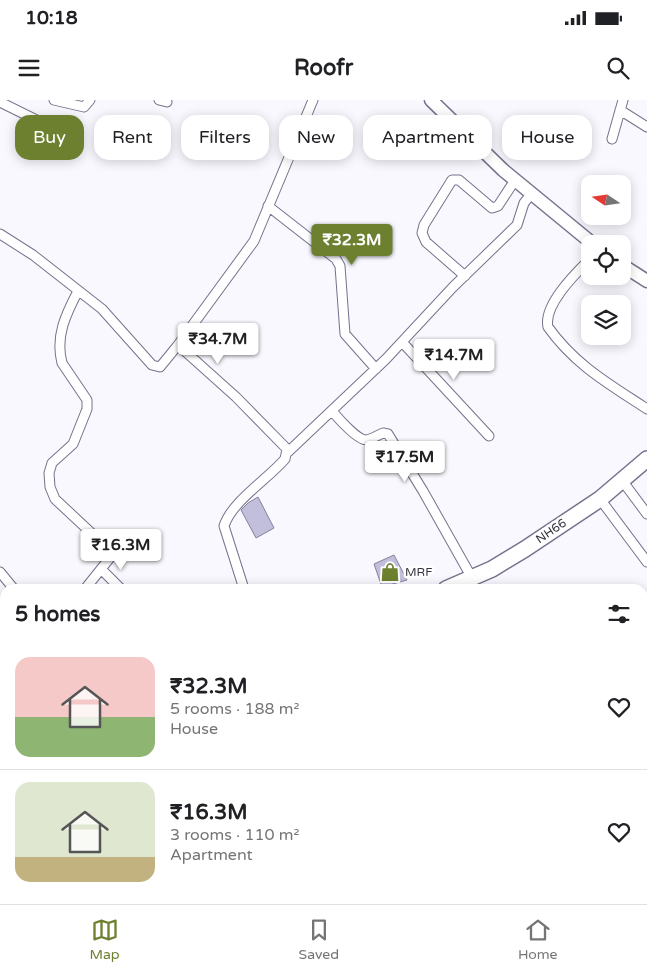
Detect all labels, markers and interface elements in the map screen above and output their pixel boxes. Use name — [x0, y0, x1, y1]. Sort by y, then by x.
text: 10:18 — [25, 7, 78, 29]
icon: menu — [15, 54, 43, 82]
icon: search — [604, 54, 632, 82]
text: Roofr — [294, 55, 353, 81]
chip: Buy — [15, 115, 84, 160]
chip: Rent — [94, 115, 171, 160]
chip: Filters — [181, 115, 269, 160]
chip: New — [279, 115, 353, 160]
chip: Apartment — [363, 115, 492, 160]
chip: House — [502, 115, 592, 160]
north arrow — [581, 175, 631, 225]
map controls — [581, 175, 631, 345]
pin: ₹32.3M — [311, 224, 393, 266]
text: ₹32.3M — [322, 230, 382, 250]
button: locate — [581, 235, 631, 285]
button: layers — [581, 295, 631, 345]
pin: ₹34.7M — [177, 322, 259, 365]
text: ₹34.7M — [189, 329, 247, 349]
pin: ₹14.7M — [413, 338, 495, 381]
text: ₹14.7M — [425, 345, 483, 365]
pin: ₹17.5M — [364, 440, 446, 483]
text: ₹17.5M — [376, 447, 434, 467]
street label: NH66 — [533, 516, 569, 546]
pin: ₹16.3M — [80, 528, 162, 571]
text: ₹16.3M — [91, 535, 151, 555]
shop icon: MRF — [379, 561, 401, 583]
place label: MRF — [405, 565, 432, 579]
icon: filters — [605, 600, 633, 628]
text: 5 homes — [15, 602, 100, 627]
text: ₹32.3M — [170, 674, 248, 699]
icon: home — [55, 677, 115, 737]
icon: heart — [605, 693, 633, 721]
text: 5 rooms · 188 m² — [170, 699, 299, 719]
text: House — [170, 719, 218, 739]
text: ₹16.3M — [170, 800, 248, 825]
icon: home — [55, 802, 115, 862]
icon: heart — [605, 818, 633, 846]
text: 3 rooms · 110 m² — [170, 825, 299, 845]
text: Apartment — [170, 845, 253, 865]
tab: Map — [89, 916, 120, 963]
tab: Saved — [299, 916, 339, 963]
tab: Home — [518, 916, 558, 963]

